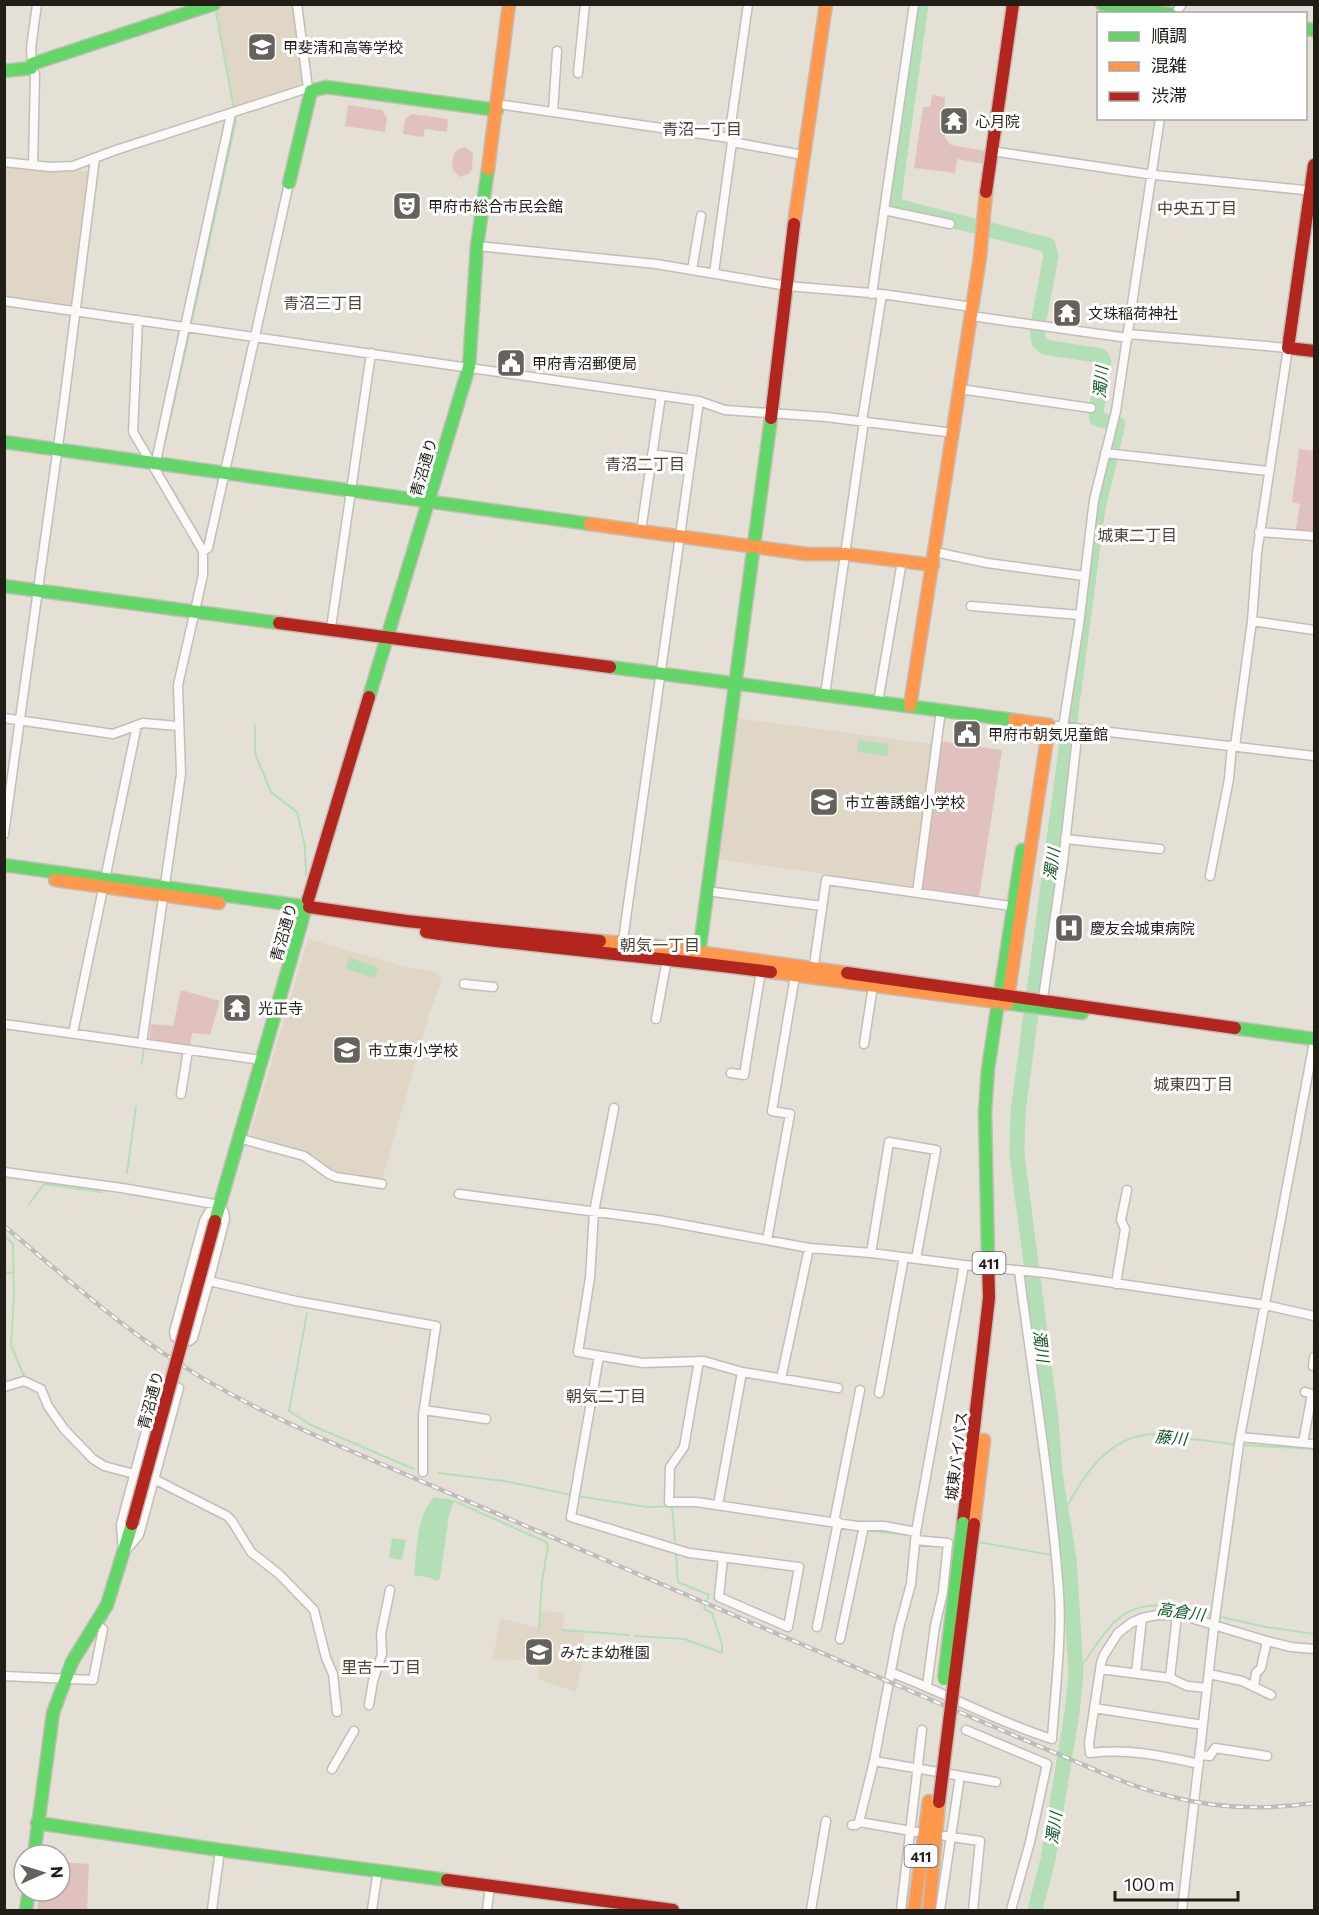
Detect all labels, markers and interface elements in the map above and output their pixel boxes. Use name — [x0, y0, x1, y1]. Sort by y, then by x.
legend — [1097, 12, 1307, 120]
text: 順調 — [1151, 24, 1187, 46]
school or university icon: 甲斐清和高等学校 — [246, 31, 278, 63]
place label: 甲斐清和高等学校 — [283, 38, 403, 56]
text: 混雑 — [1151, 54, 1187, 76]
text: 渋滞 — [1151, 84, 1187, 106]
temple icon: 心月院 — [938, 105, 970, 137]
place label: 心月院 — [975, 112, 1020, 130]
district label: 青沼一丁目 — [662, 119, 742, 138]
theatre icon: 甲府市総合市民会館 — [391, 190, 423, 222]
place label: 甲府市総合市民会館 — [428, 197, 563, 215]
district label: 中央五丁目 — [1157, 198, 1237, 217]
district label: 青沼三丁目 — [283, 293, 363, 312]
temple icon: 文珠稲荷神社 — [1051, 297, 1083, 329]
place label: 文珠稲荷神社 — [1088, 304, 1178, 322]
public building icon: 甲府青沼郵便局 — [495, 347, 527, 379]
place label: 甲府青沼郵便局 — [532, 354, 637, 372]
water label: 濁川 — [1089, 363, 1111, 399]
street label: 青沼通り — [406, 436, 440, 498]
district label: 青沼二丁目 — [605, 454, 685, 473]
district label: 城東二丁目 — [1097, 525, 1177, 544]
public building icon: 甲府市朝気児童館 — [951, 718, 983, 750]
place label: 甲府市朝気児童館 — [988, 725, 1108, 743]
school or university icon: 市立善誘館小学校 — [808, 786, 840, 818]
place label: 市立善誘館小学校 — [845, 793, 965, 811]
water label: 濁川 — [1039, 845, 1063, 881]
street label: 青沼通り — [266, 901, 300, 963]
hospital icon: 慶友会城東病院 — [1053, 912, 1085, 944]
place label: 慶友会城東病院 — [1090, 919, 1195, 937]
district label: 朝気一丁目 — [620, 935, 700, 954]
temple icon: 光正寺 — [221, 992, 253, 1024]
place label: 光正寺 — [258, 999, 303, 1017]
school or university icon: 市立東小学校 — [331, 1034, 363, 1066]
place label: 市立東小学校 — [368, 1041, 458, 1059]
district label: 城東四丁目 — [1153, 1074, 1233, 1093]
road number: 411 — [972, 1252, 1006, 1274]
water label: 濁川 — [1031, 1329, 1054, 1365]
street label: 青沼通り — [134, 1369, 166, 1431]
district label: 朝気二丁目 — [566, 1386, 646, 1405]
street label: 城東バイパス — [942, 1410, 970, 1502]
water label: 藤川 — [1154, 1426, 1190, 1448]
water label: 高倉川 — [1156, 1598, 1208, 1624]
school or university icon: みたま幼稚園 — [523, 1636, 555, 1668]
place label: みたま幼稚園 — [560, 1643, 650, 1661]
district label: 里吉一丁目 — [341, 1657, 421, 1676]
water label: 濁川 — [1041, 1809, 1065, 1845]
north arrow — [12, 1843, 72, 1903]
road number: 411 — [904, 1845, 938, 1867]
scale bar — [1115, 1864, 1238, 1902]
text: N — [48, 1866, 67, 1879]
text: 100 m — [1124, 1873, 1174, 1895]

